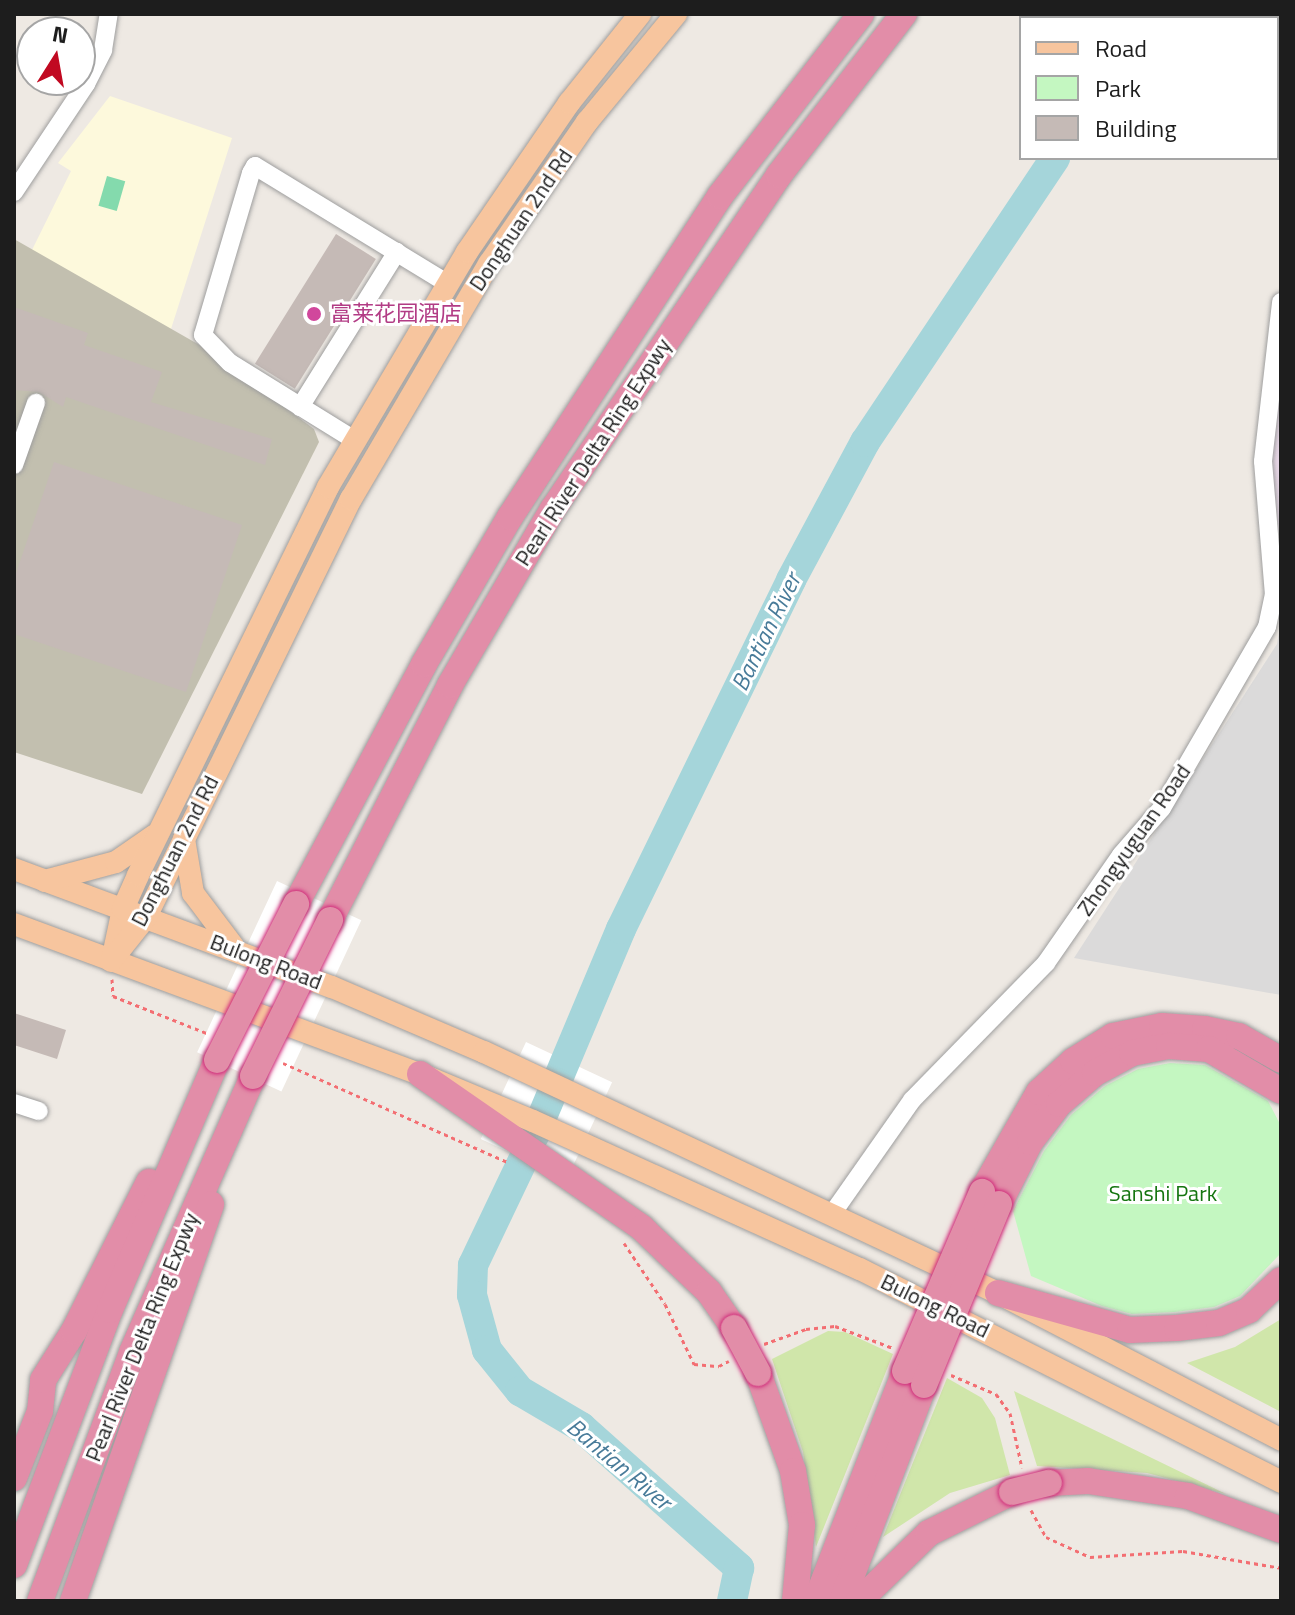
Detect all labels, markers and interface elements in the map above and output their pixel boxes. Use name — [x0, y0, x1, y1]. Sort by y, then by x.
north arrow — [16, 16, 96, 96]
text: N — [49, 16, 71, 53]
legend — [1019, 16, 1279, 160]
text: Road — [1095, 30, 1147, 66]
text: Park — [1095, 70, 1141, 106]
text: Building — [1095, 110, 1177, 146]
street label: Donghuan 2nd Rd — [464, 144, 578, 296]
place label: 富莱花园酒店 — [330, 301, 462, 327]
marker: 富莱花园酒店 — [305, 305, 323, 323]
street label: Pearl River Delta Ring Expwy — [509, 333, 677, 571]
water label: Bantian River — [725, 569, 807, 695]
street label: Zhongyuguan Road — [1072, 759, 1196, 921]
street label: Donghuan 2nd Rd — [126, 771, 224, 931]
street label: Bulong Road — [206, 929, 326, 995]
park label: Sanshi Park — [1109, 1181, 1217, 1207]
street label: Pearl River Delta Ring Expwy — [80, 1209, 204, 1465]
street label: Bulong Road — [876, 1268, 994, 1344]
water label: Bantian River — [561, 1412, 677, 1516]

